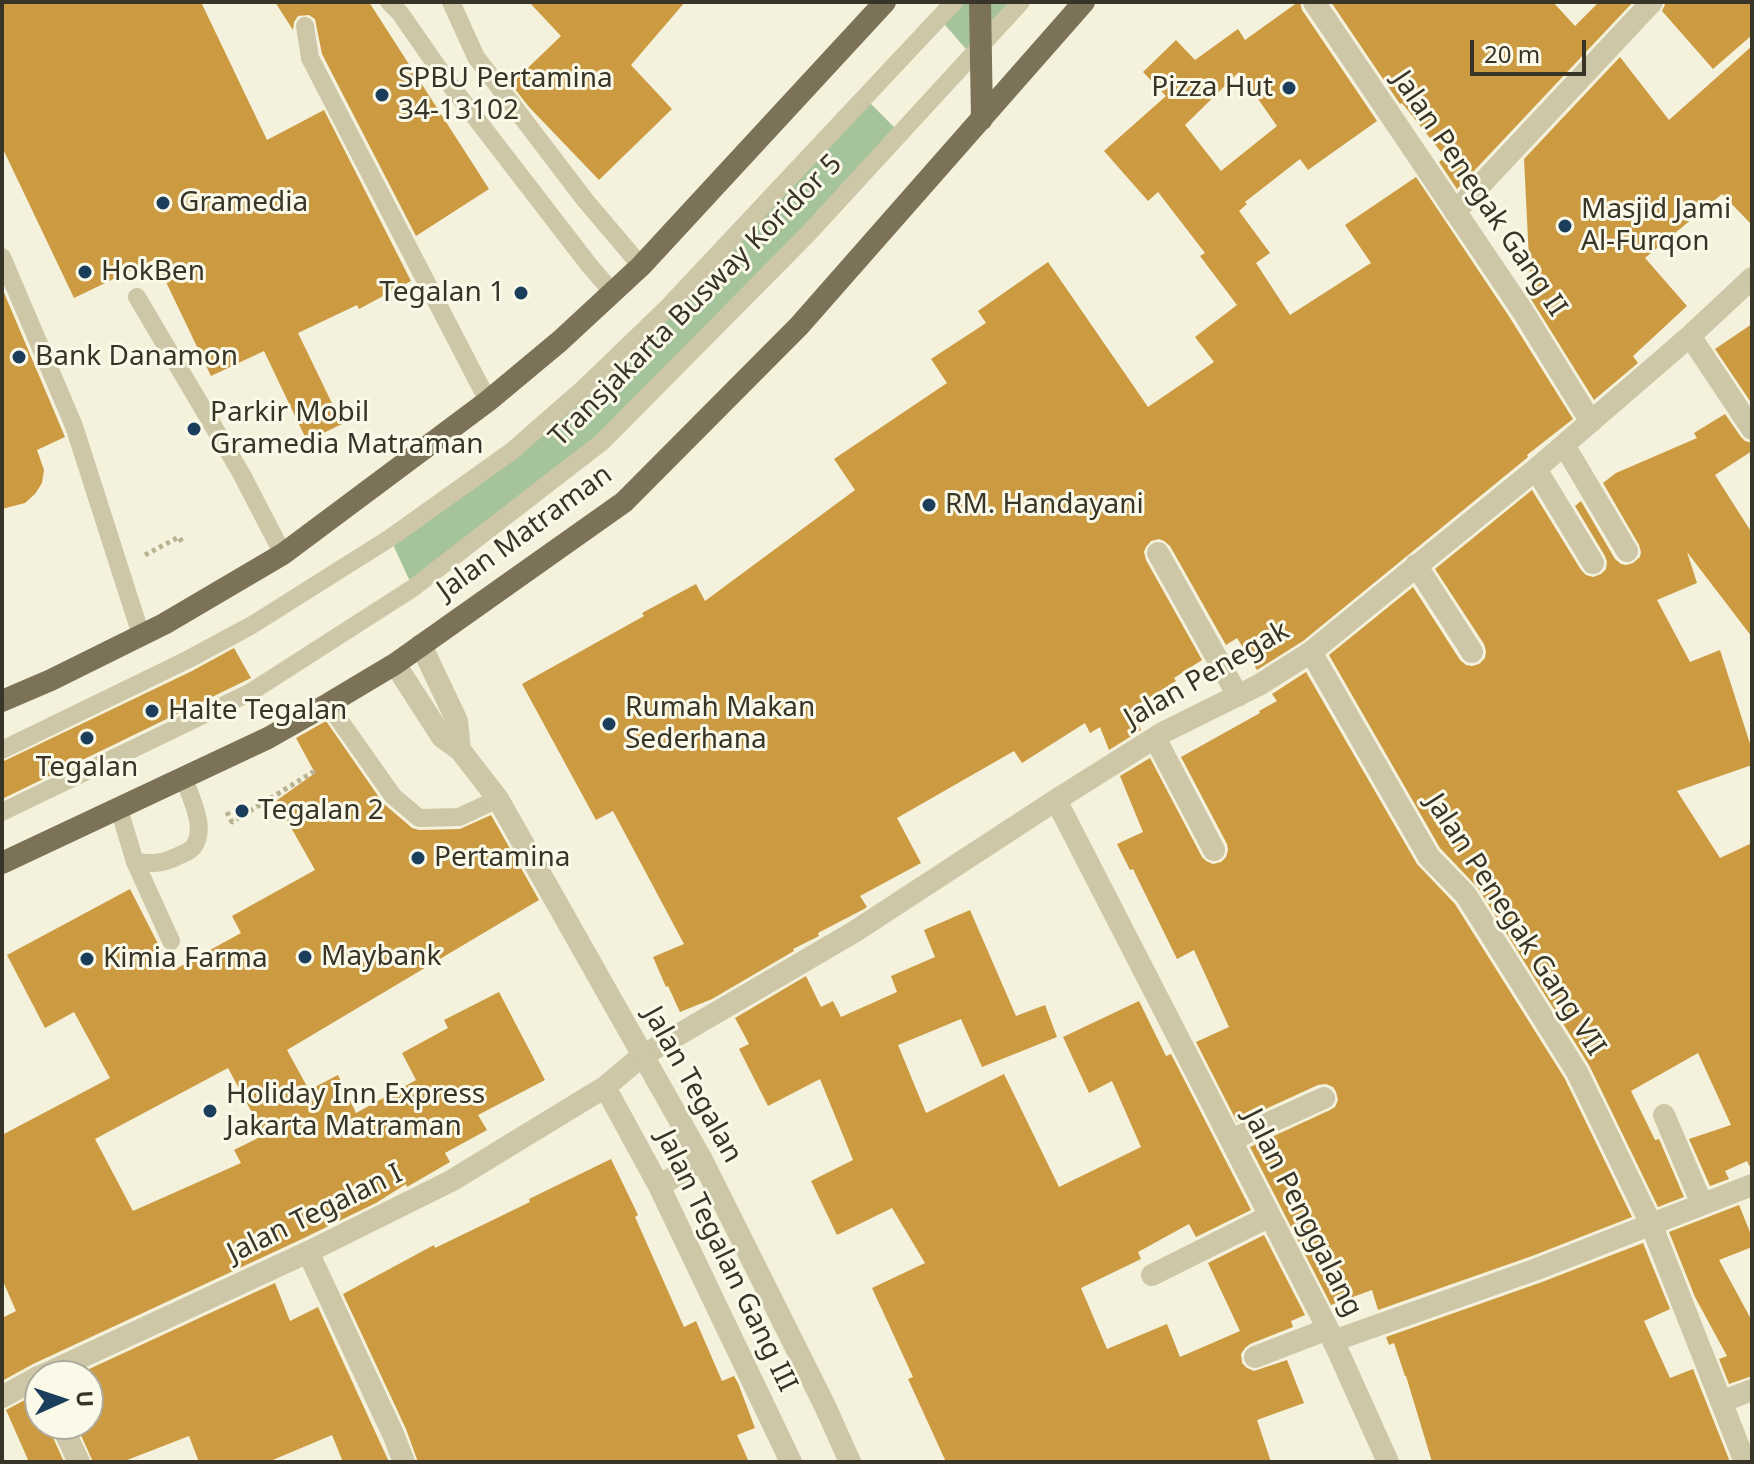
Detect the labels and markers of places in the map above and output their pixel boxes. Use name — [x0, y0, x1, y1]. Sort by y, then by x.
place label: SPBU Pertamina 34-13102 — [398, 62, 613, 128]
place label: Pizza Hut — [1151, 71, 1273, 105]
marker: Pizza Hut — [1280, 79, 1298, 97]
marker: SPBU Pertamina 34-13102 — [373, 86, 391, 104]
place label: Gramedia — [179, 186, 308, 220]
place label: Masjid Jami Al-Furqon — [1581, 193, 1731, 259]
marker: Gramedia — [154, 194, 172, 212]
marker: Masjid Jami Al-Furqon — [1556, 217, 1574, 235]
place label: HokBen — [101, 255, 205, 289]
marker: HokBen — [76, 263, 94, 281]
place label: Tegalan 1 — [379, 276, 505, 310]
marker: Tegalan 1 — [512, 284, 530, 302]
place label: Bank Danamon — [35, 340, 238, 374]
marker: Bank Danamon — [10, 348, 28, 366]
place label: Parkir Mobil Gramedia Matraman — [210, 396, 484, 462]
marker: Parkir Mobil Gramedia Matraman — [185, 420, 203, 438]
place label: RM. Handayani — [945, 488, 1144, 522]
marker: RM. Handayani — [920, 496, 938, 514]
place label: Rumah Makan Sederhana — [625, 691, 815, 757]
place label: Halte Tegalan — [168, 694, 347, 728]
marker: Halte Tegalan — [143, 702, 161, 720]
marker: Rumah Makan Sederhana — [600, 715, 618, 733]
marker: Tegalan — [78, 729, 96, 747]
place label: Tegalan — [36, 751, 138, 785]
place label: Tegalan 2 — [258, 794, 384, 828]
marker: Tegalan 2 — [233, 802, 251, 820]
place label: Pertamina — [434, 841, 571, 875]
marker: Pertamina — [409, 849, 427, 867]
place label: Maybank — [321, 940, 442, 974]
place label: Kimia Farma — [103, 942, 268, 976]
marker: Maybank — [296, 948, 314, 966]
marker: Kimia Farma — [78, 950, 96, 968]
place label: Holiday Inn Express Jakarta Matraman — [226, 1078, 485, 1144]
marker: Holiday Inn Express Jakarta Matraman — [201, 1102, 219, 1120]

